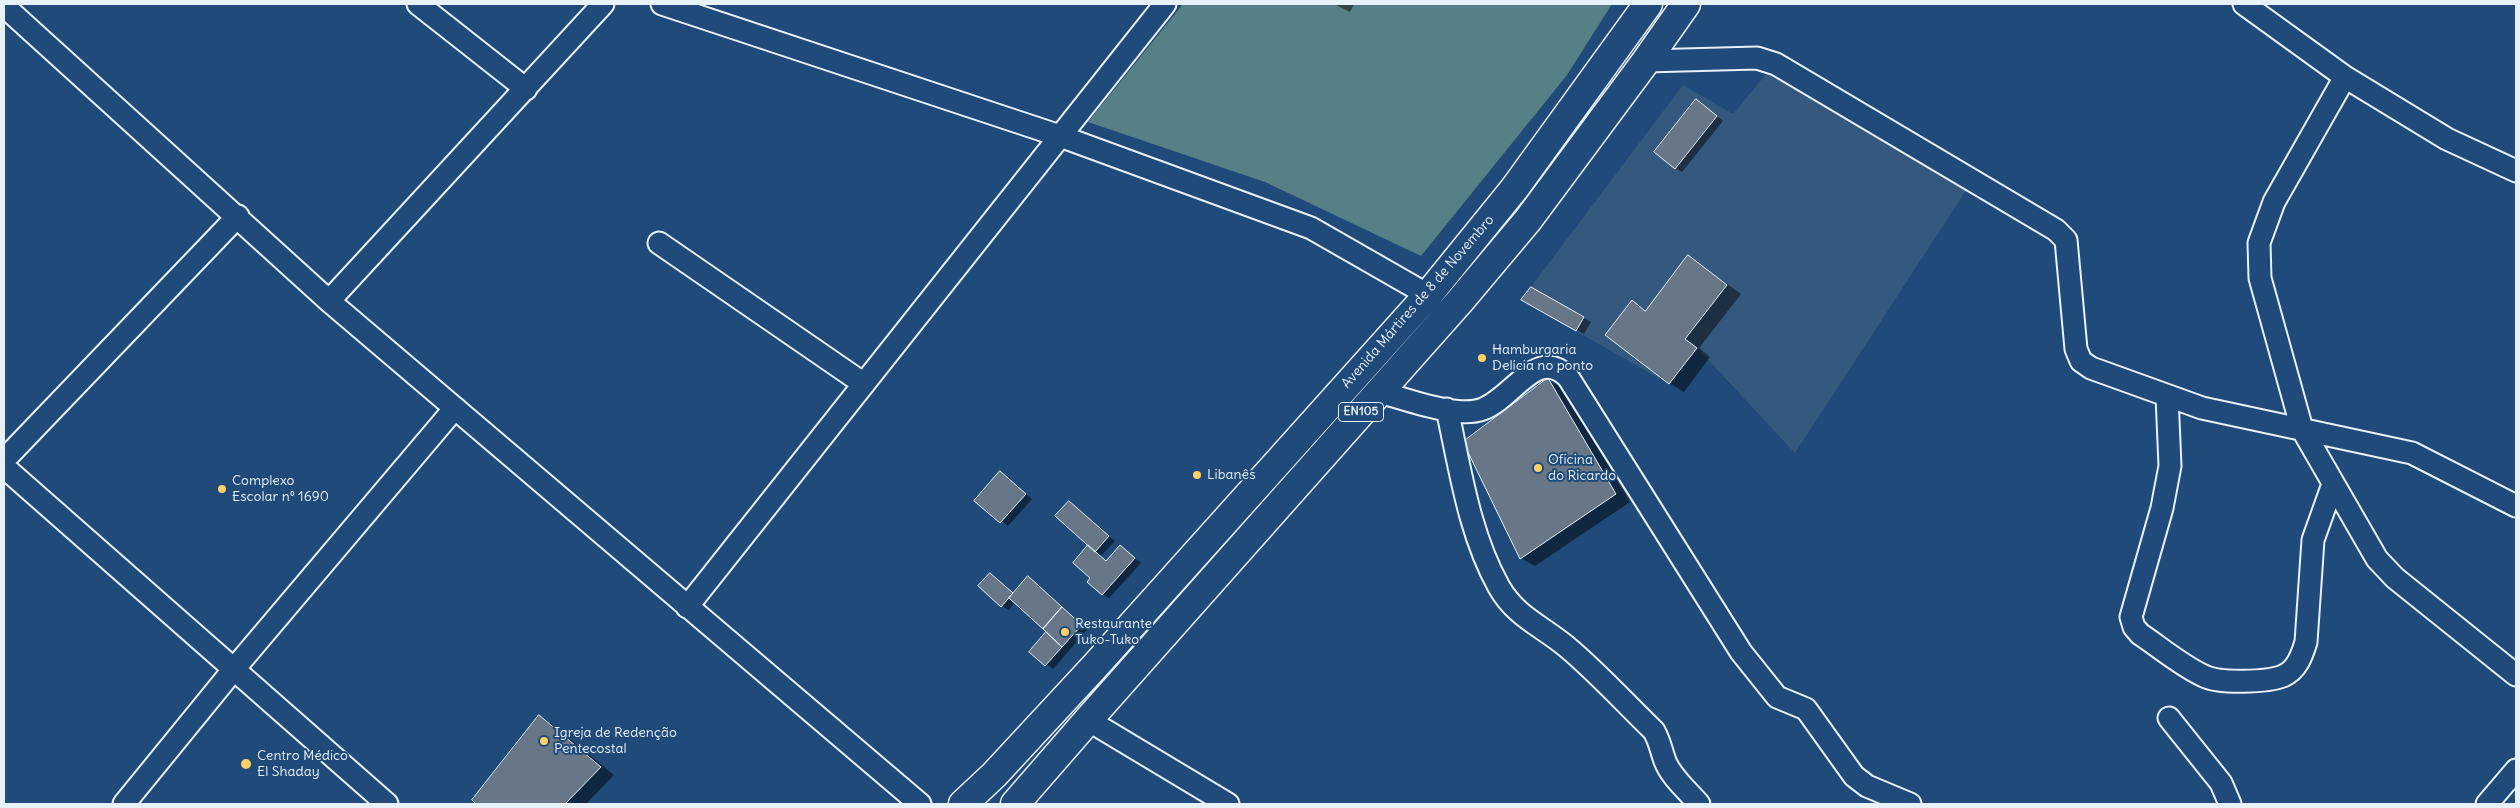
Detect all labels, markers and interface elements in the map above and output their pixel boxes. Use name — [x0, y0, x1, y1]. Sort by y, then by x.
street label: Avenida Mártires de 8 de Novembro — [1338, 212, 1498, 392]
place label: Hamburgaria Delícia no ponto — [1492, 342, 1593, 374]
marker: Hamburgaria Delícia no ponto — [1476, 352, 1488, 364]
road number: EN105 — [1338, 402, 1384, 422]
place label: Oficina do Ricardo — [1548, 452, 1616, 484]
marker: Oficina do Ricardo — [1532, 462, 1544, 474]
place label: Libanês — [1207, 467, 1255, 483]
marker: Libanês — [1191, 469, 1203, 481]
place label: Complexo Escolar nº 1690 — [232, 473, 329, 506]
marker: Complexo Escolar nº 1690 — [216, 483, 228, 495]
place label: Restaurante Tuko-Tuko — [1075, 616, 1152, 648]
marker: Restaurante Tuko-Tuko — [1059, 626, 1071, 638]
place label: Igreja de Redenção Pentecostal — [554, 725, 677, 758]
marker: Igreja de Redenção Pentecostal — [538, 735, 550, 747]
place label: Centro Médico El Shaday — [257, 748, 348, 780]
marker: Centro Médico El Shaday — [239, 757, 253, 771]

